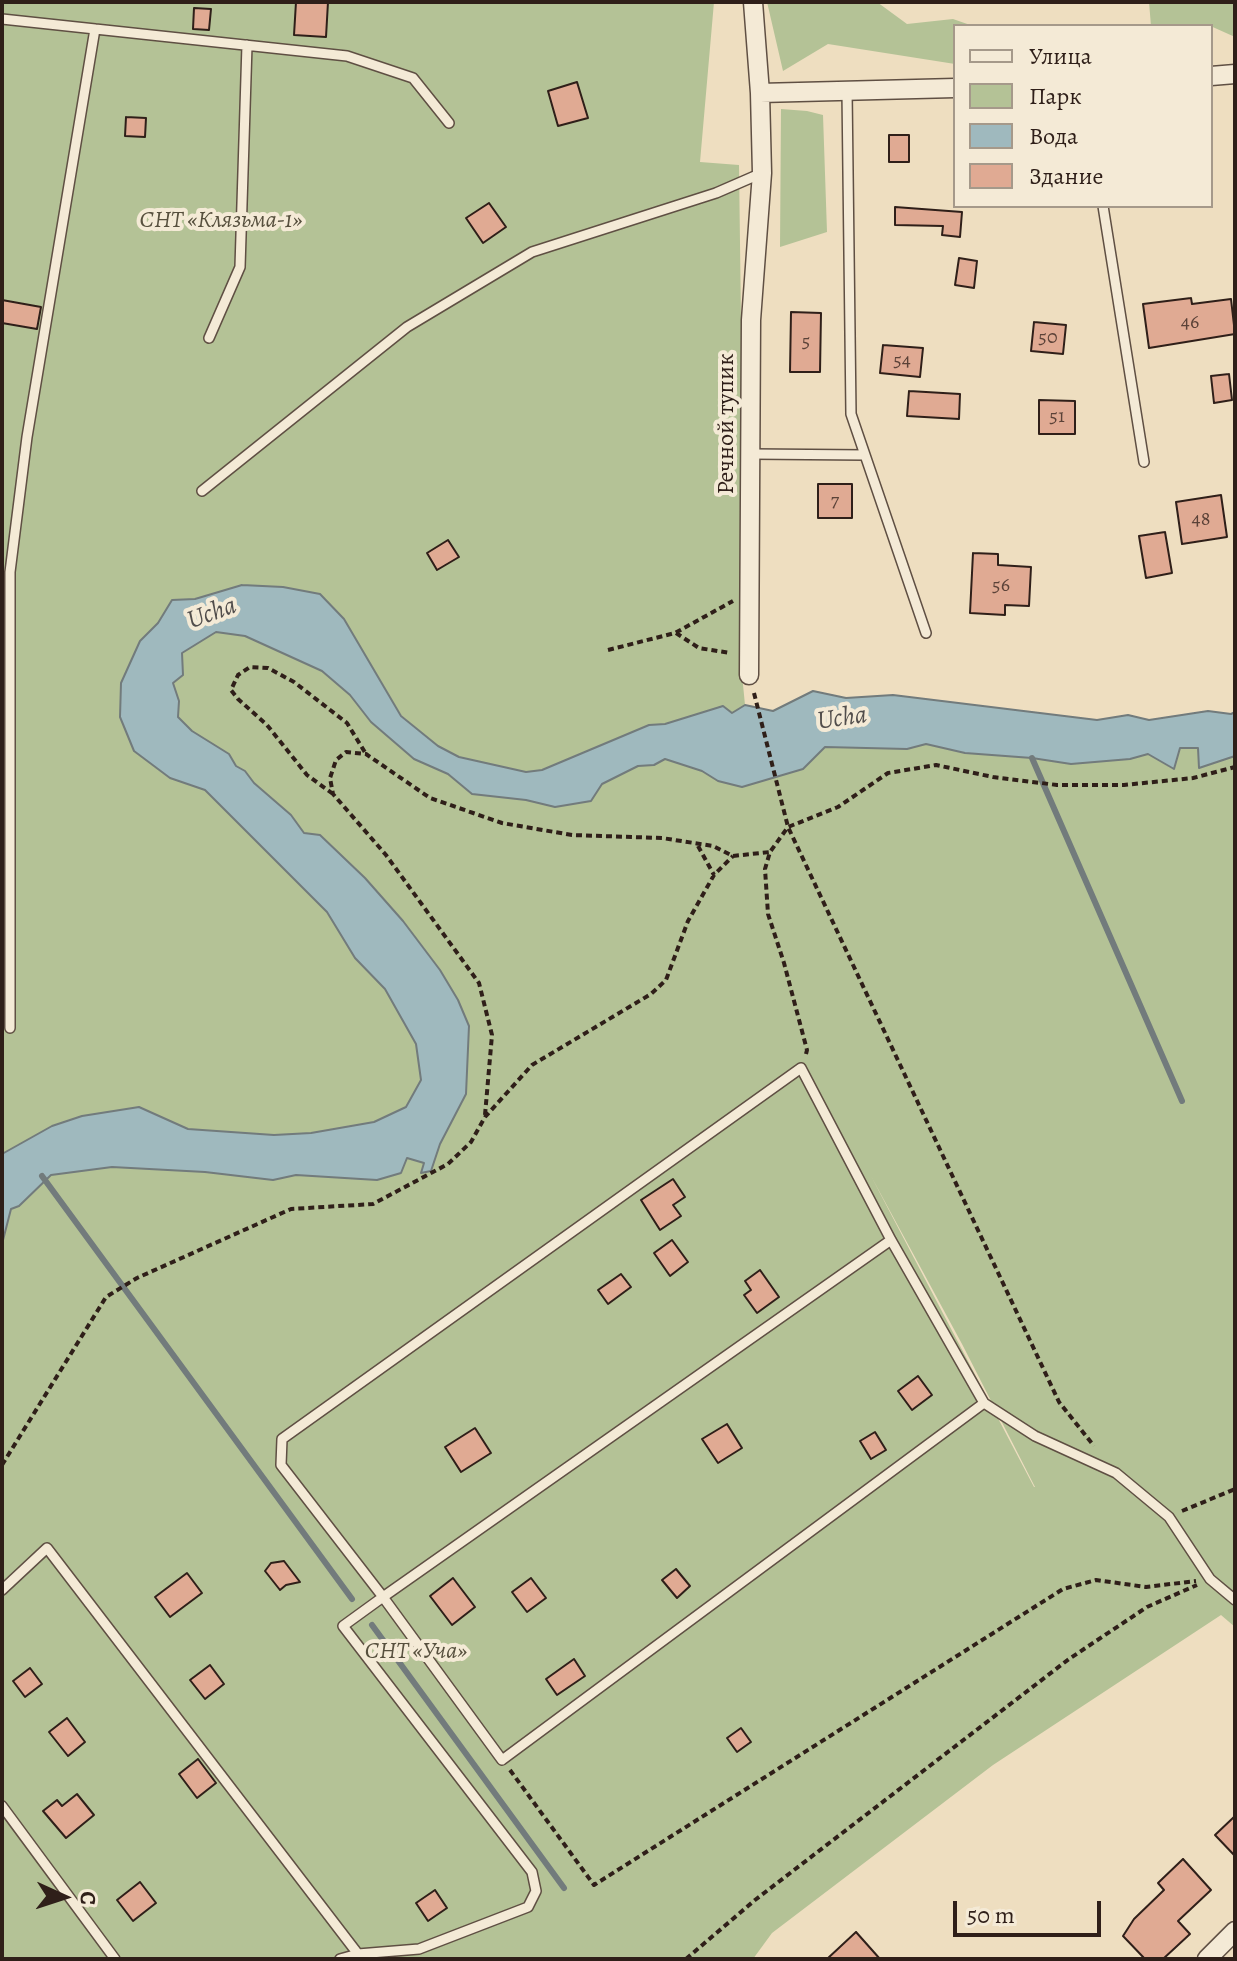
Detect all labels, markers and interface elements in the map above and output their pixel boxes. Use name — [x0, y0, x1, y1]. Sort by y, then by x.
legend — [953, 24, 1213, 208]
text: Улица — [1029, 40, 1092, 72]
text: Парк — [1029, 80, 1082, 112]
text: Вода — [1029, 120, 1078, 152]
text: Здание — [1029, 160, 1104, 192]
park label: СНТ «Клязьма-1» — [140, 207, 302, 235]
house number: 46 — [1181, 311, 1199, 335]
house number: 50 — [1038, 326, 1058, 350]
house number: 5 — [802, 330, 810, 354]
house number: 54 — [893, 349, 911, 373]
street label: Речной тупик — [713, 353, 741, 495]
house number: 51 — [1049, 405, 1065, 429]
house number: 7 — [831, 489, 839, 513]
house number: 48 — [1192, 508, 1210, 532]
house number: 56 — [992, 574, 1010, 598]
water label: Ucha — [183, 591, 241, 637]
water label: Ucha — [815, 700, 869, 738]
park label: СНТ «Уча» — [365, 1638, 467, 1666]
north arrow — [24, 1857, 104, 1937]
scale bar — [957, 1885, 1105, 1935]
text: С — [73, 1891, 103, 1906]
text: 50 m — [967, 1899, 1015, 1931]

